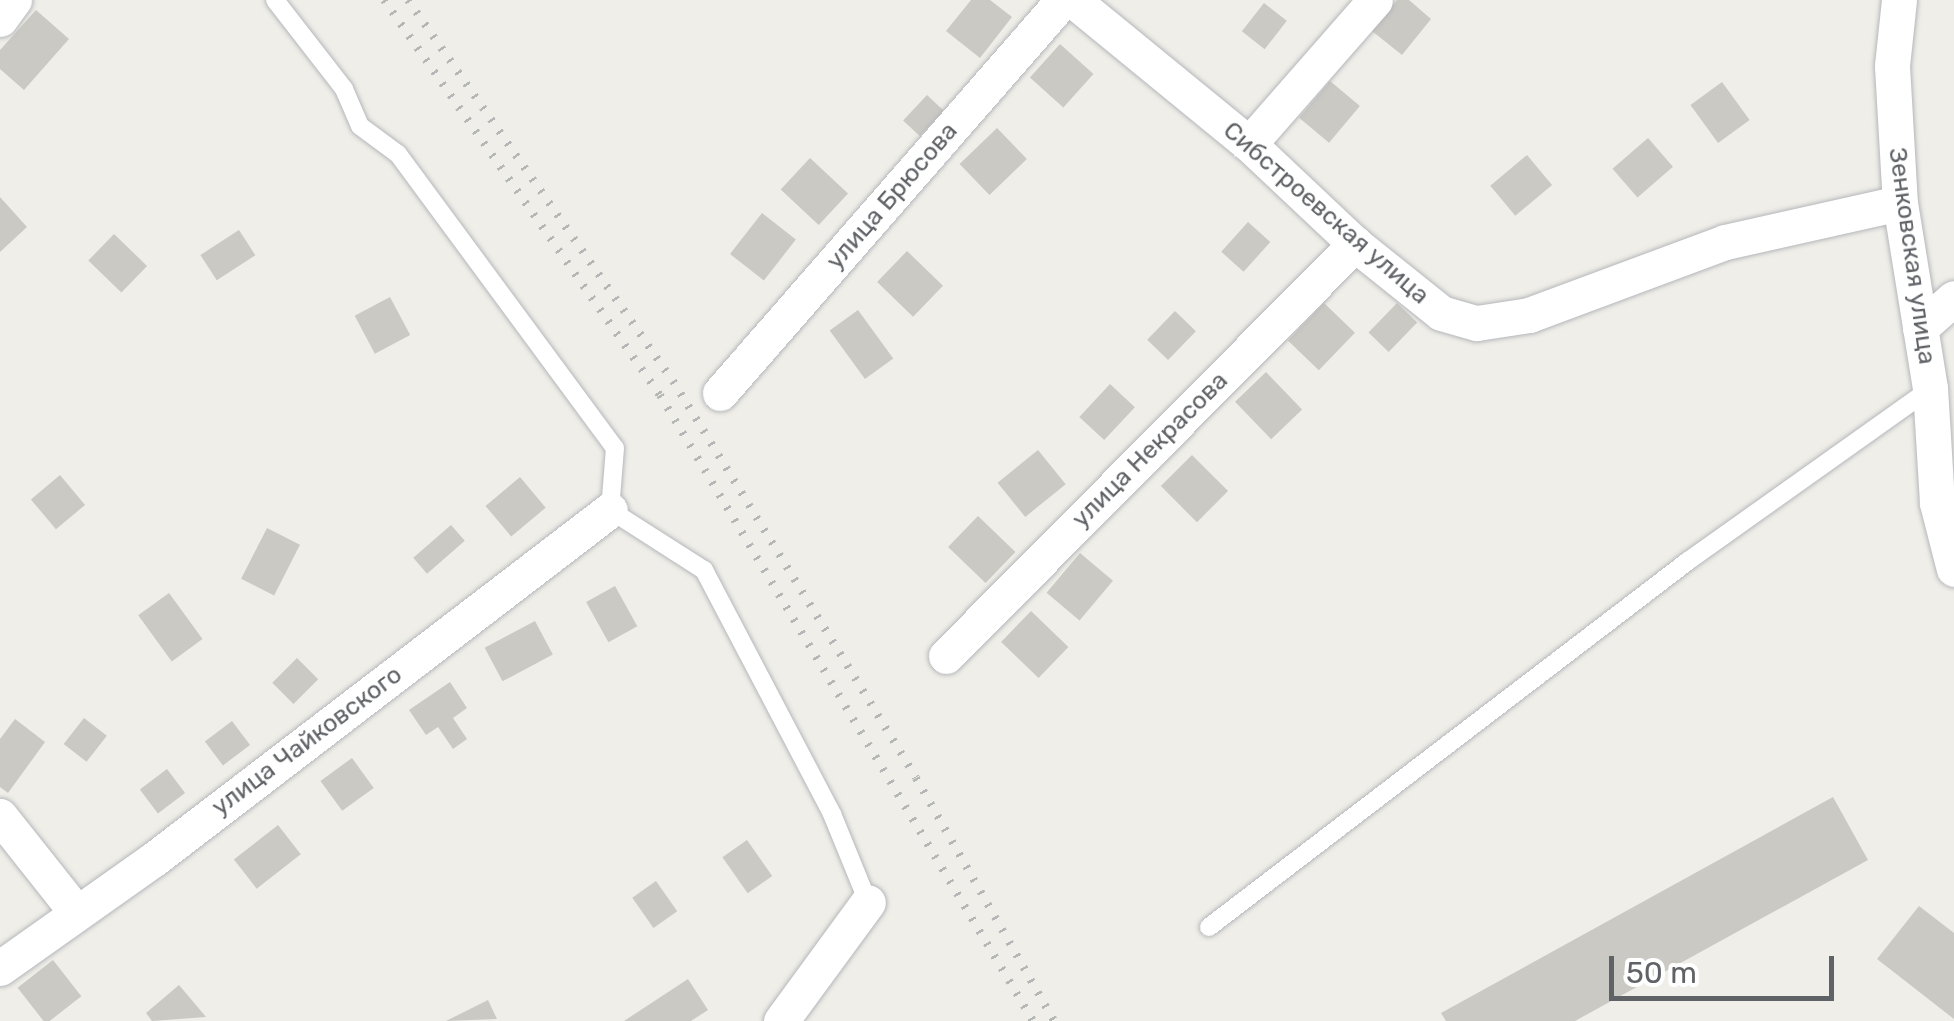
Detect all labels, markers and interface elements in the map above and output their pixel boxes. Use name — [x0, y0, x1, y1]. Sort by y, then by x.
street label: Сибстроевская улица — [1217, 115, 1435, 311]
street label: улица Брюсова — [820, 116, 964, 276]
street label: Зенковская улица — [1882, 146, 1942, 366]
street label: улица Некрасова — [1066, 366, 1234, 534]
street label: улица Чайковского — [206, 660, 408, 822]
scale bar — [1614, 936, 1839, 998]
text: 50 m — [1626, 955, 1697, 991]

